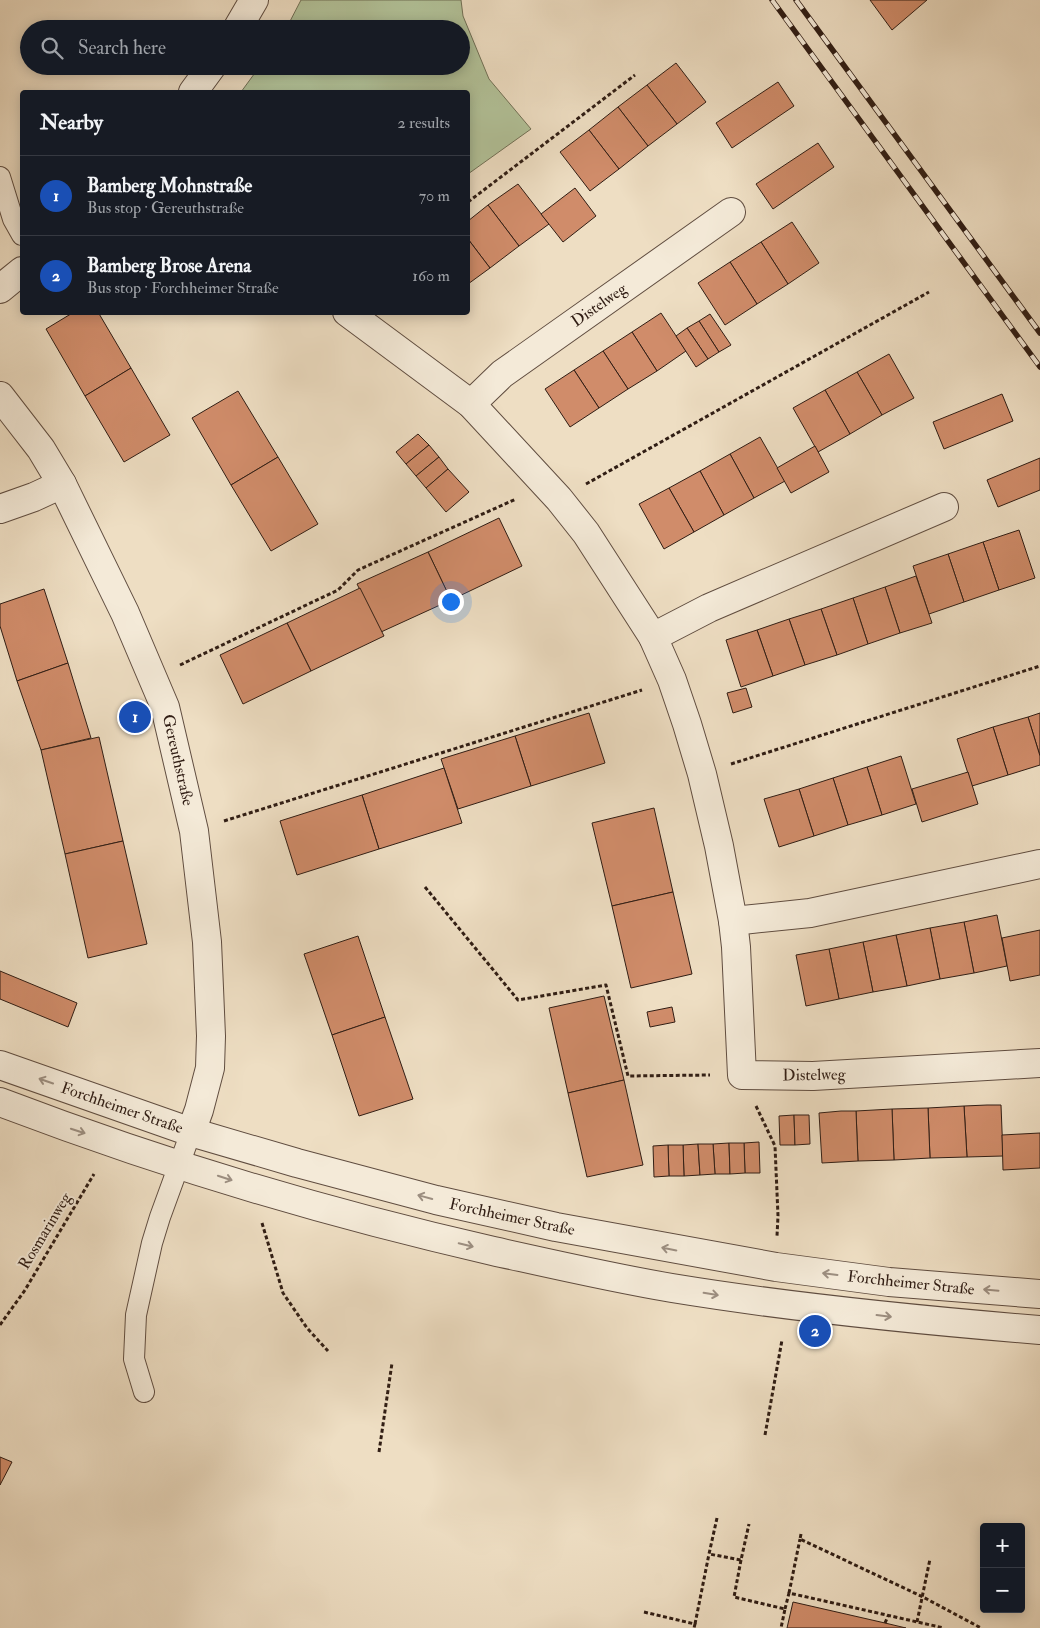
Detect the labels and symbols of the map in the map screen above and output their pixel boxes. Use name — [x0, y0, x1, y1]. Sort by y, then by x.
street label: Distelweg — [567, 278, 631, 331]
your location — [438, 589, 464, 615]
pin: 1 — [119, 698, 151, 736]
street label: Gereuthstraße — [158, 712, 198, 808]
street label: Distelweg — [782, 1064, 847, 1086]
one-way arrow — [39, 1076, 54, 1085]
street label: Forchheimer Straße — [58, 1078, 186, 1138]
one-way arrow — [70, 1127, 86, 1136]
one-way arrow — [217, 1174, 233, 1184]
street label: Rosmarinweg — [14, 1188, 76, 1273]
one-way arrow — [417, 1192, 433, 1202]
street label: Forchheimer Straße — [447, 1194, 577, 1240]
one-way arrow — [457, 1240, 473, 1250]
one-way arrow — [662, 1243, 678, 1253]
street label: Forchheimer Straße — [846, 1266, 976, 1300]
one-way arrow — [822, 1269, 838, 1279]
one-way arrow — [984, 1286, 1000, 1295]
one-way arrow — [702, 1289, 718, 1299]
one-way arrow — [876, 1311, 892, 1321]
pin: 2 — [799, 1312, 831, 1350]

